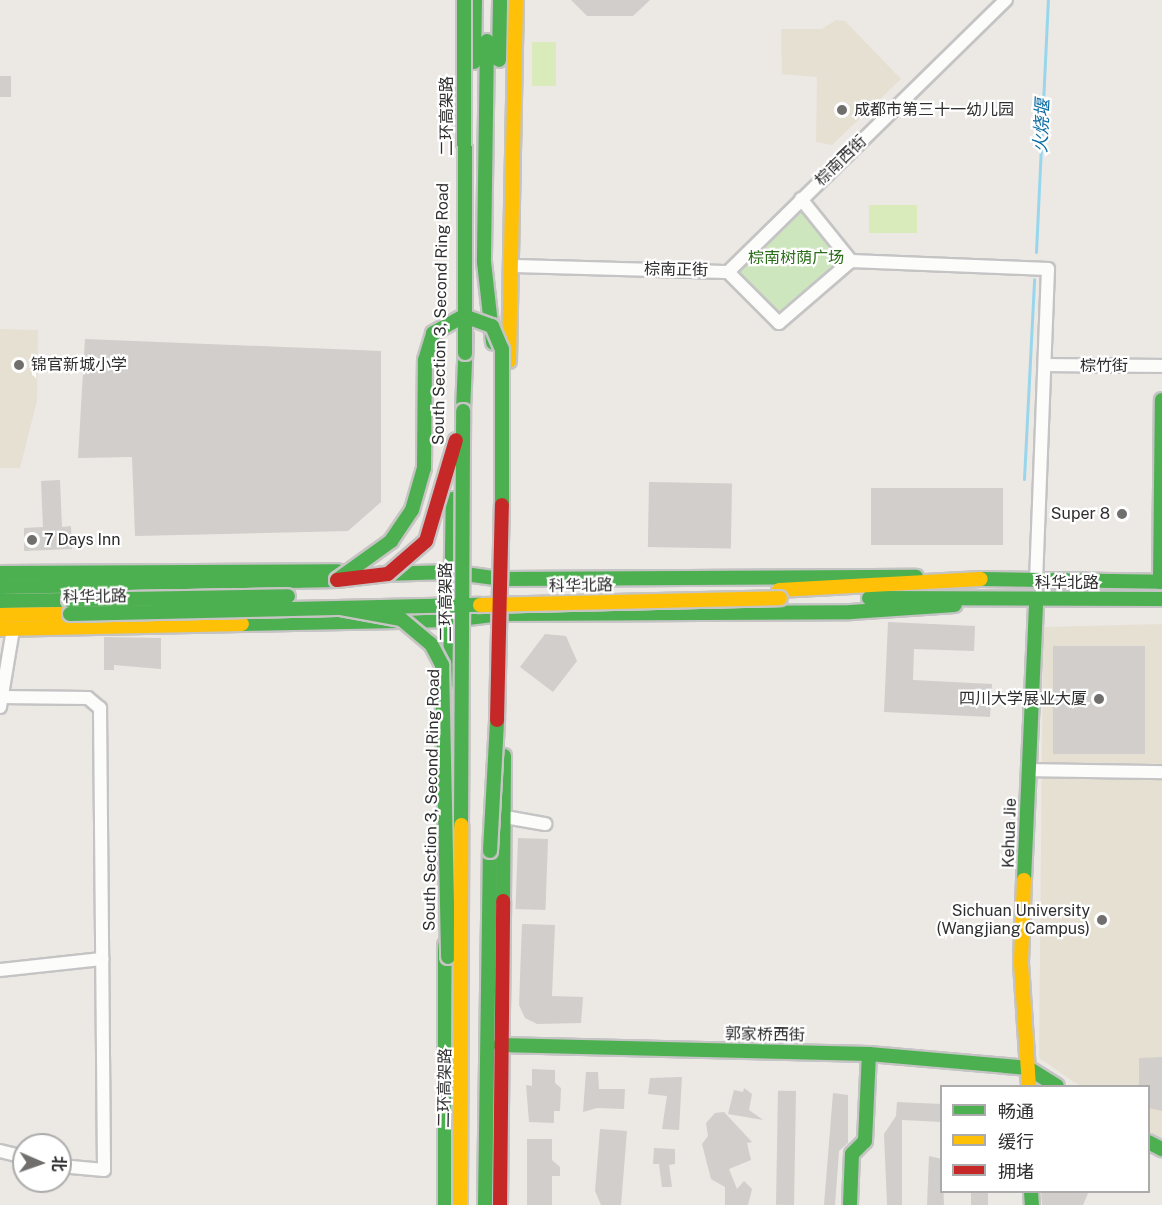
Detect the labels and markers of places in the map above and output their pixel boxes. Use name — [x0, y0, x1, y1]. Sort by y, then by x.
place label: 成都市第三十一幼儿园 — [854, 100, 1014, 120]
marker: 成都市第三十一幼儿园 — [835, 103, 849, 117]
place label: 锦官新城小学 — [31, 355, 127, 375]
marker: 锦官新城小学 — [12, 358, 26, 372]
place label: Super 8 — [1051, 504, 1110, 524]
marker: Super 8 — [1115, 507, 1129, 521]
place label: 7 Days Inn — [44, 530, 121, 550]
marker: 7 Days Inn — [25, 533, 39, 547]
place label: 四川大学展业大厦 — [959, 689, 1087, 709]
marker: 四川大学展业大厦 — [1092, 692, 1106, 706]
place label: Sichuan University (Wangjiang Campus) — [937, 901, 1090, 939]
marker: Sichuan University (Wangjiang Campus) — [1095, 913, 1109, 927]

